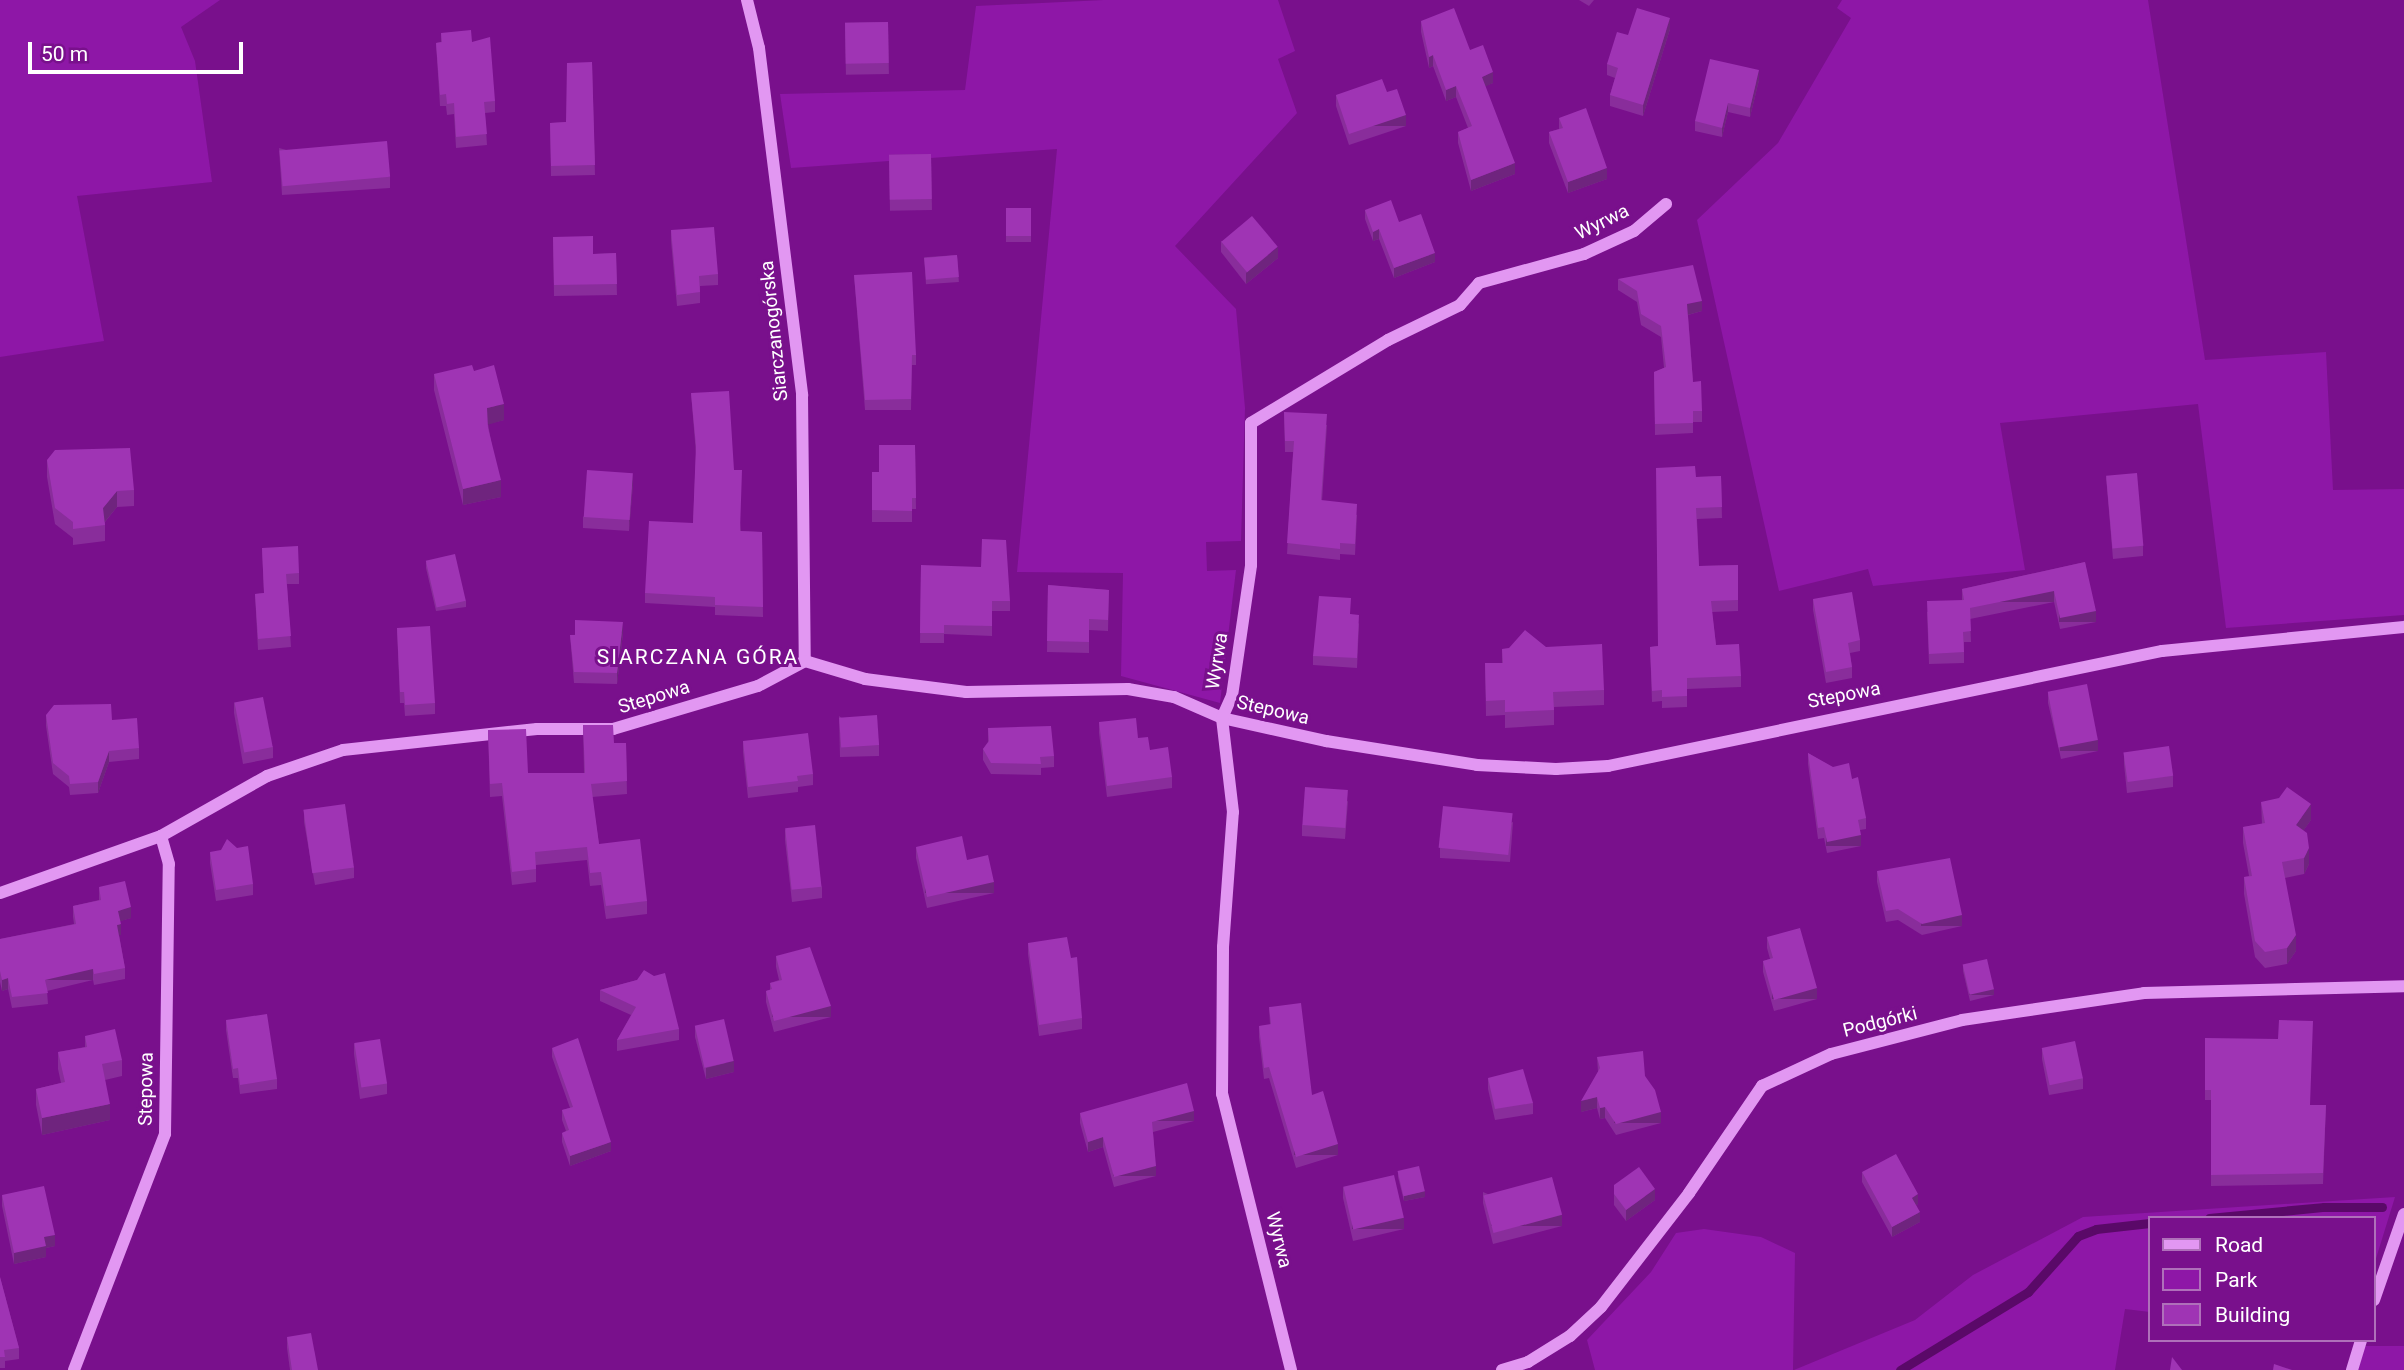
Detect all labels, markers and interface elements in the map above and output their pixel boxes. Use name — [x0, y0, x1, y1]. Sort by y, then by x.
scale bar — [32, 28, 247, 72]
text: 50 m — [41, 42, 88, 66]
street label: Wyrwa — [1571, 199, 1633, 245]
street label: Siarczanogórska — [755, 260, 793, 402]
street label: Wyrwa — [1201, 631, 1233, 691]
district label: SIARCZANA GÓRA — [598, 644, 798, 670]
street label: Stepowa — [615, 675, 693, 719]
street label: Stepowa — [1806, 677, 1882, 713]
street label: Stepowa — [1235, 691, 1311, 729]
street label: Podgórki — [1841, 1002, 1919, 1042]
street label: Stepowa — [134, 1052, 158, 1126]
street label: Wyrwa — [1261, 1210, 1297, 1270]
legend — [2148, 1216, 2376, 1342]
text: Road — [2215, 1233, 2263, 1257]
text: Park — [2215, 1268, 2257, 1292]
text: Building — [2215, 1303, 2290, 1327]

